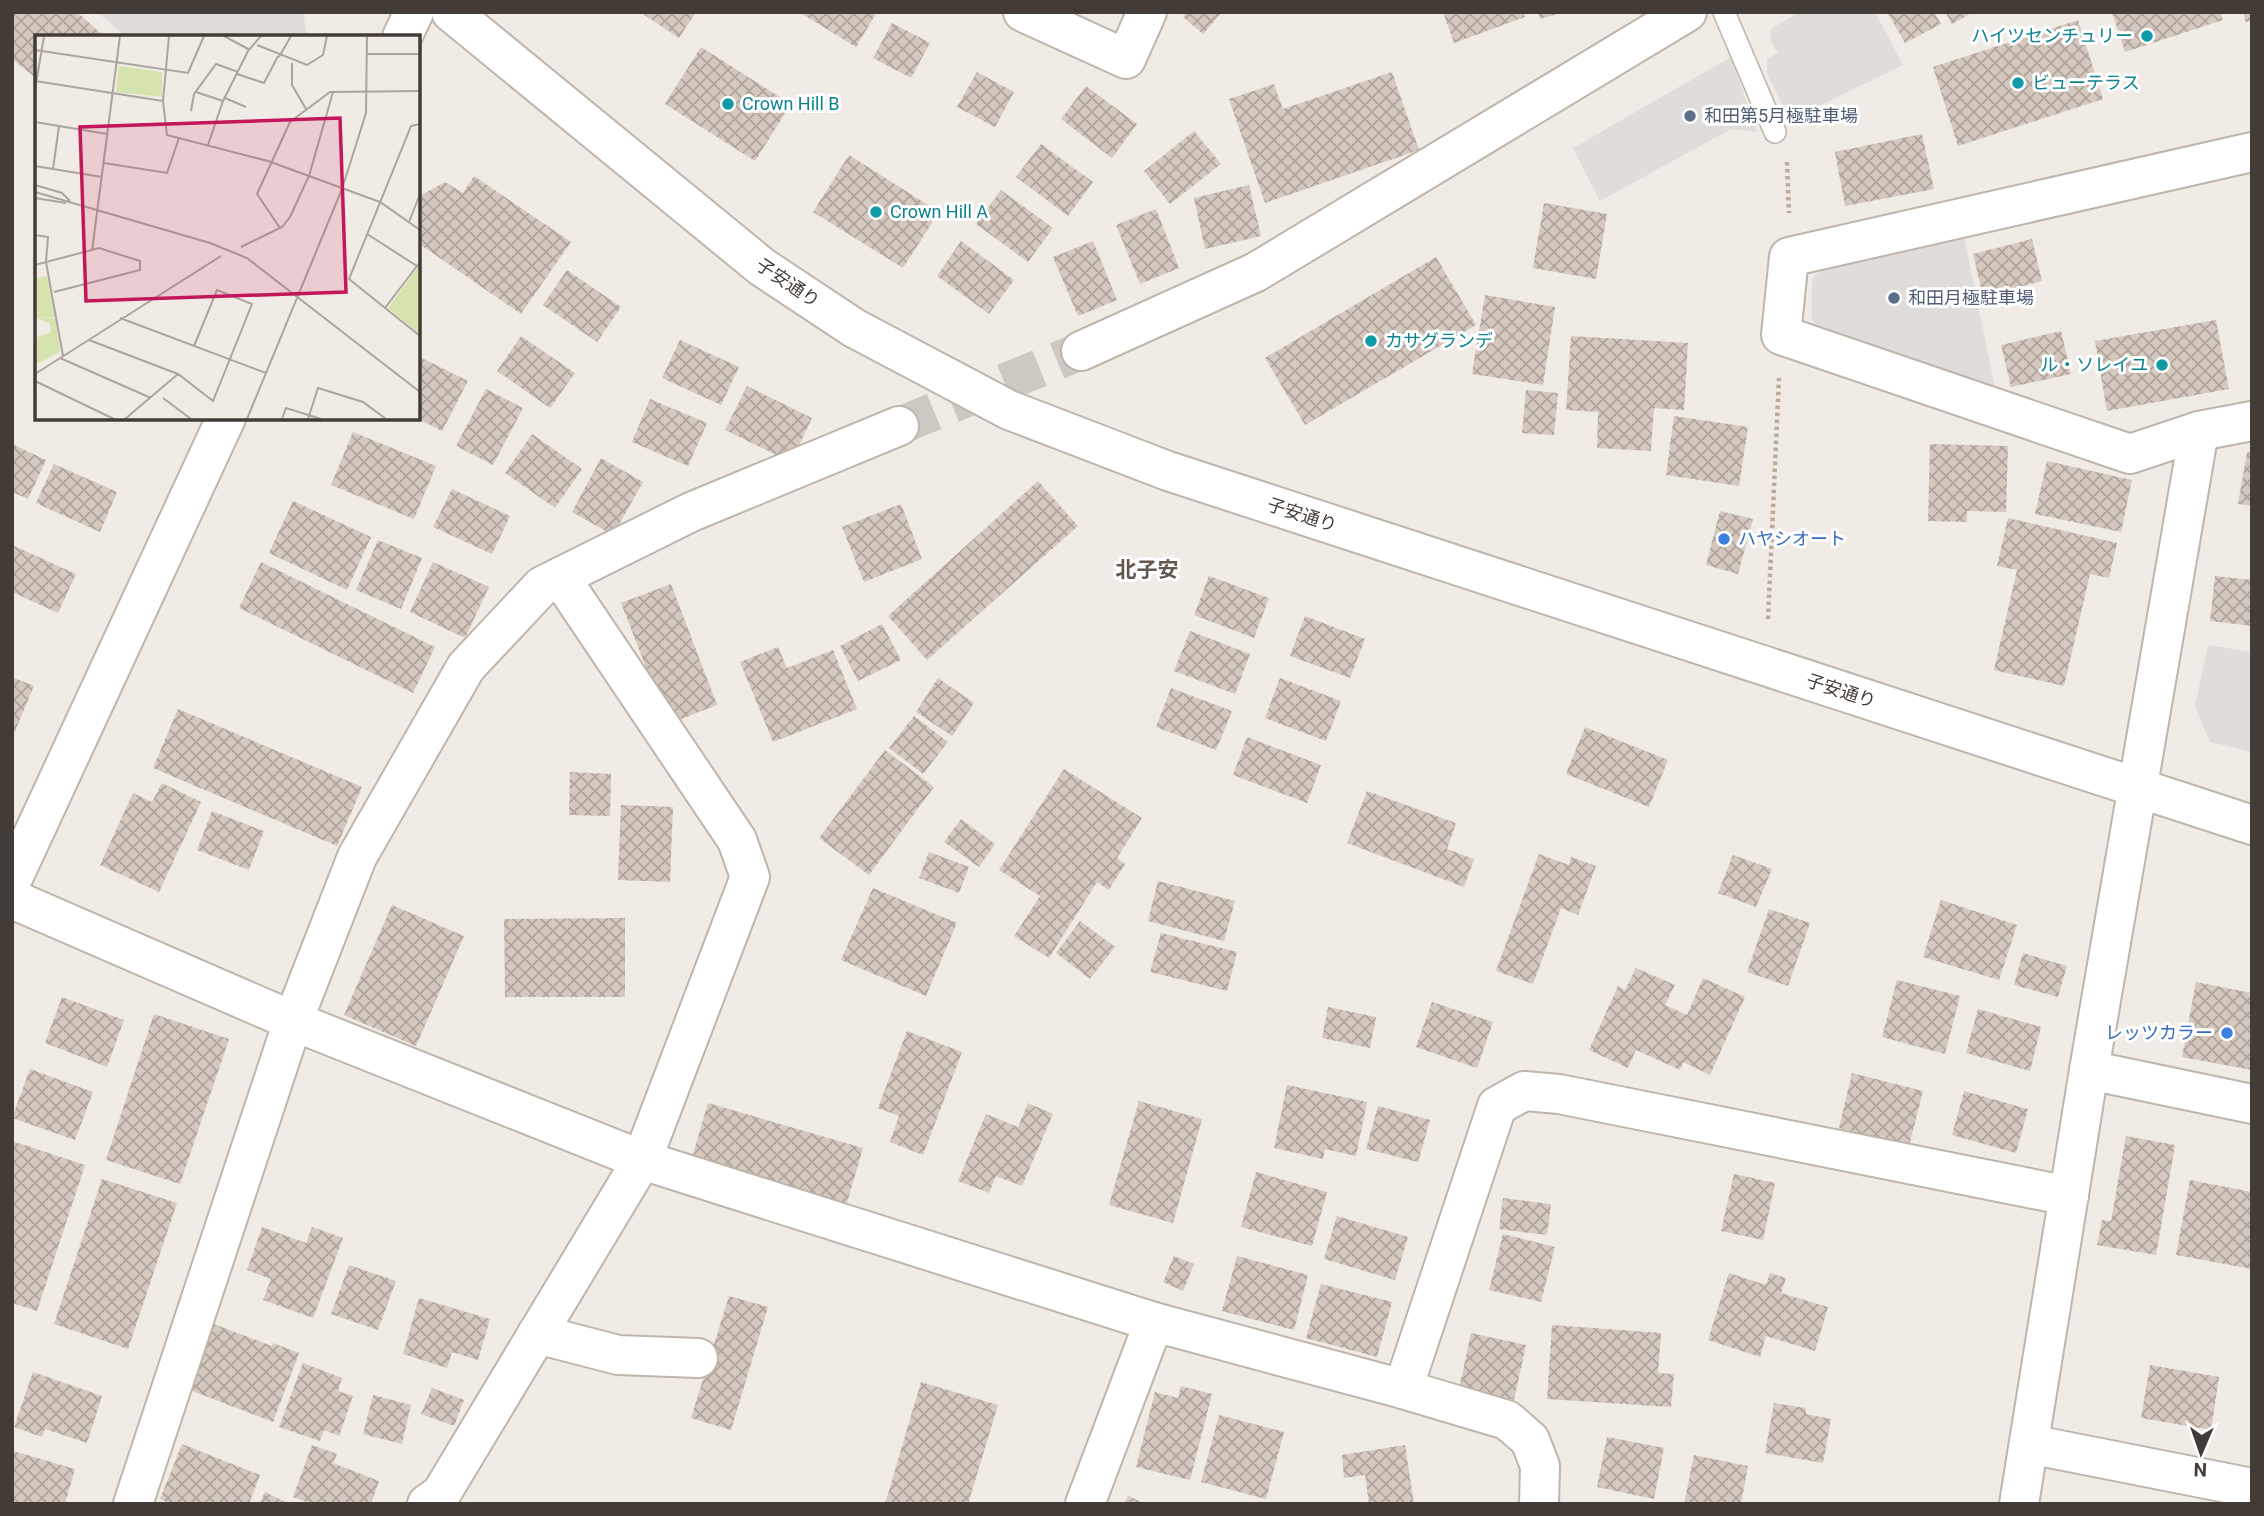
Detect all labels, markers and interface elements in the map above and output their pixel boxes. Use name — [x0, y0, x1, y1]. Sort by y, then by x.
place label: ハイツセンチュリー — [1971, 25, 2133, 46]
marker: ハイツセンチュリー — [2139, 28, 2155, 44]
inset map — [35, 35, 420, 420]
place label: ビューテラス — [2032, 72, 2140, 93]
marker: ビューテラス — [2010, 75, 2026, 91]
place label: Crown Hill B — [742, 93, 840, 114]
marker: Crown Hill B — [720, 96, 736, 112]
place label: 和田第5月極駐車場 — [1704, 105, 1858, 126]
marker: 和田第5月極駐車場 — [1682, 108, 1698, 124]
place label: Crown Hill A — [890, 201, 988, 222]
marker: Crown Hill A — [868, 204, 884, 220]
street label: 子安通り — [753, 254, 824, 311]
place label: 和田月極駐車場 — [1908, 287, 2034, 308]
marker: 和田月極駐車場 — [1886, 290, 1902, 306]
place label: カサグランデ — [1385, 330, 1493, 351]
marker: カサグランデ — [1363, 333, 1379, 349]
place label: ル・ソレイユ — [2040, 354, 2148, 375]
marker: ル・ソレイユ — [2154, 357, 2170, 373]
street label: 子安通り — [1265, 493, 1340, 536]
place label: ハヤシオート — [1738, 528, 1846, 549]
marker: ハヤシオート — [1716, 531, 1732, 547]
district label: 北子安 — [1116, 558, 1179, 582]
street label: 子安通り — [1804, 669, 1879, 712]
place label: レッツカラー — [2105, 1022, 2213, 1043]
marker: レッツカラー — [2219, 1025, 2235, 1041]
north arrow — [2166, 1418, 2236, 1488]
text: N — [2193, 1458, 2208, 1481]

